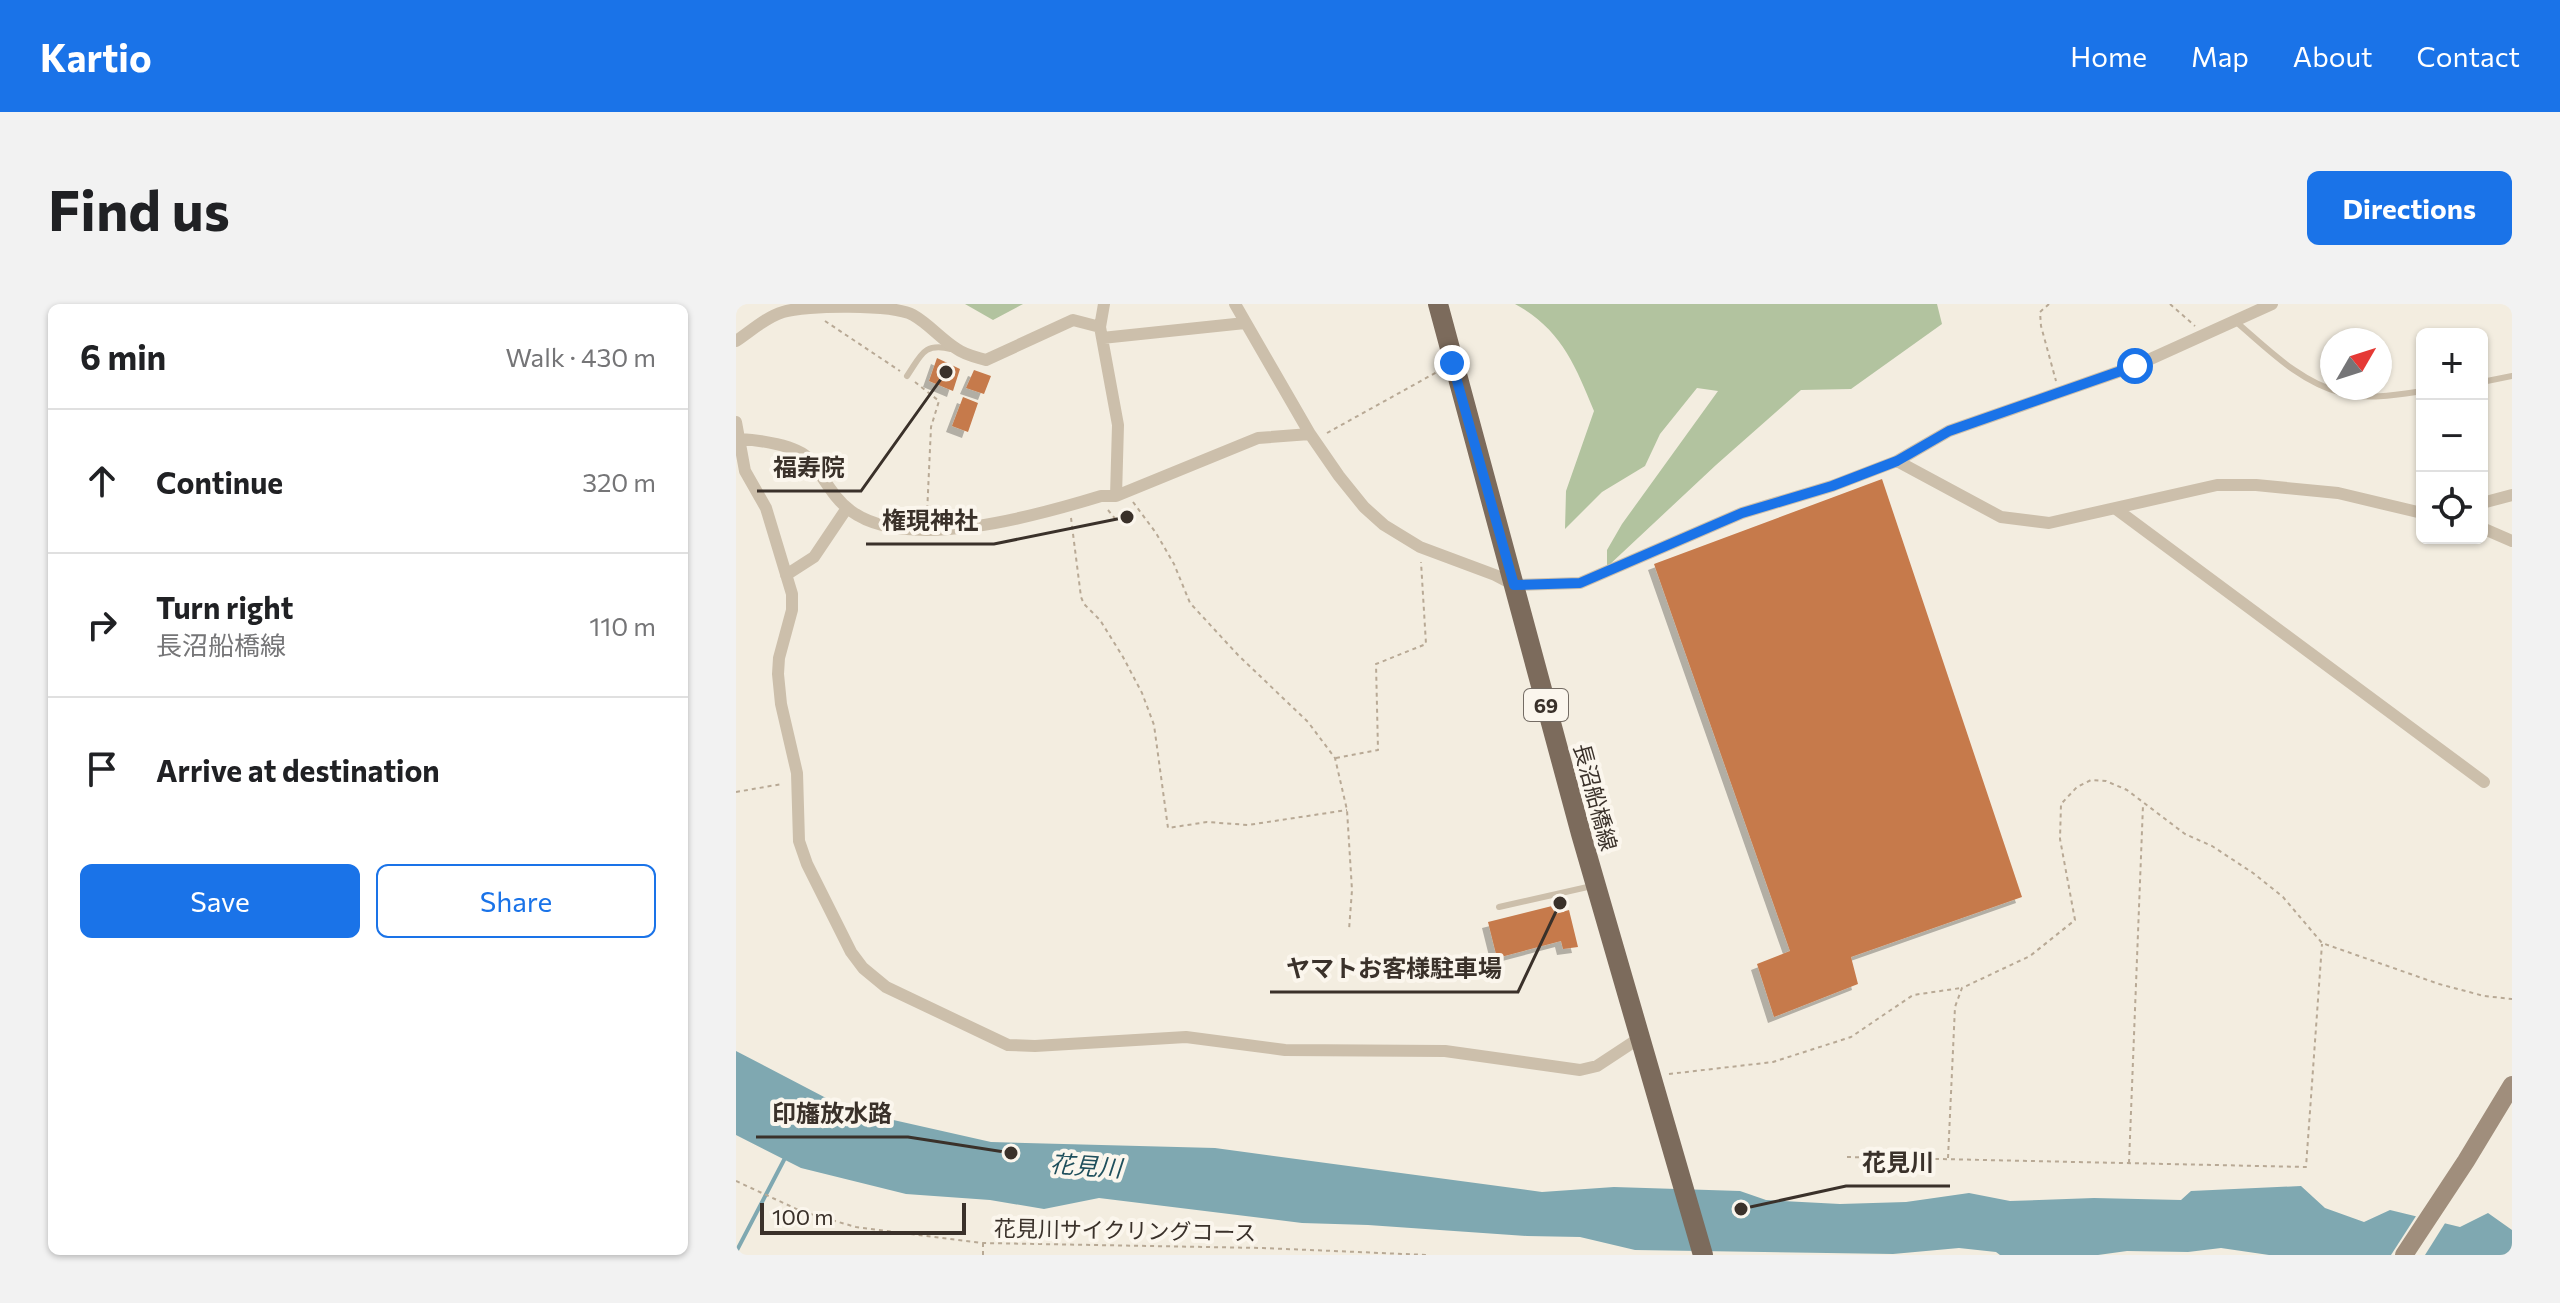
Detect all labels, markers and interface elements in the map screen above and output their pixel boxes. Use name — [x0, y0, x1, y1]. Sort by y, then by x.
text: Kartio — [40, 33, 152, 80]
text: Home — [2070, 39, 2147, 73]
text: Map — [2191, 39, 2249, 73]
text: About — [2293, 39, 2373, 73]
text: Contact — [2417, 39, 2520, 73]
button: Directions — [2307, 171, 2512, 245]
text: Find us — [48, 174, 230, 243]
north arrow — [2320, 328, 2392, 400]
map controls — [2416, 328, 2488, 544]
button: + — [2416, 328, 2488, 400]
text: 6 min — [80, 335, 166, 377]
text: Walk · 430 m — [505, 341, 656, 372]
route end — [1434, 345, 1470, 381]
route start — [2117, 348, 2153, 384]
button: − — [2416, 400, 2488, 472]
callout: 福寿院 — [757, 443, 861, 491]
text: 福寿院 — [773, 452, 845, 481]
icon: ahead — [80, 459, 124, 503]
text: Continue — [156, 463, 283, 500]
text: 320 m — [582, 466, 656, 497]
button: locate — [2416, 472, 2488, 544]
callout: 権現神社 — [866, 496, 994, 544]
text: 権現神社 — [882, 505, 978, 534]
text: Turn right — [156, 588, 293, 625]
icon: right — [80, 603, 124, 647]
text: 110 m — [589, 610, 656, 641]
text: 長沼船橋線 — [156, 629, 286, 660]
road number: 69 — [1524, 689, 1568, 721]
street label: 長沼船橋線 — [1569, 740, 1623, 854]
icon: arrive — [80, 747, 124, 791]
text: Arrive at destination — [156, 751, 440, 788]
button: Save — [80, 864, 360, 938]
button: Share — [376, 864, 656, 938]
callout: ヤマトお客様駐車場 — [1270, 944, 1518, 992]
text: ヤマトお客様駐車場 — [1286, 953, 1502, 982]
callout: 印旛放水路 — [756, 1089, 908, 1137]
text: 印旛放水路 — [772, 1098, 892, 1127]
callout: 花見川 — [1846, 1138, 1950, 1186]
text: 花見川 — [1862, 1147, 1934, 1176]
water label: 花見川 — [1049, 1148, 1126, 1182]
scale bar — [760, 1199, 966, 1235]
text: 100 m — [772, 1203, 834, 1230]
street label: 花見川サイクリングコース — [994, 1214, 1256, 1246]

